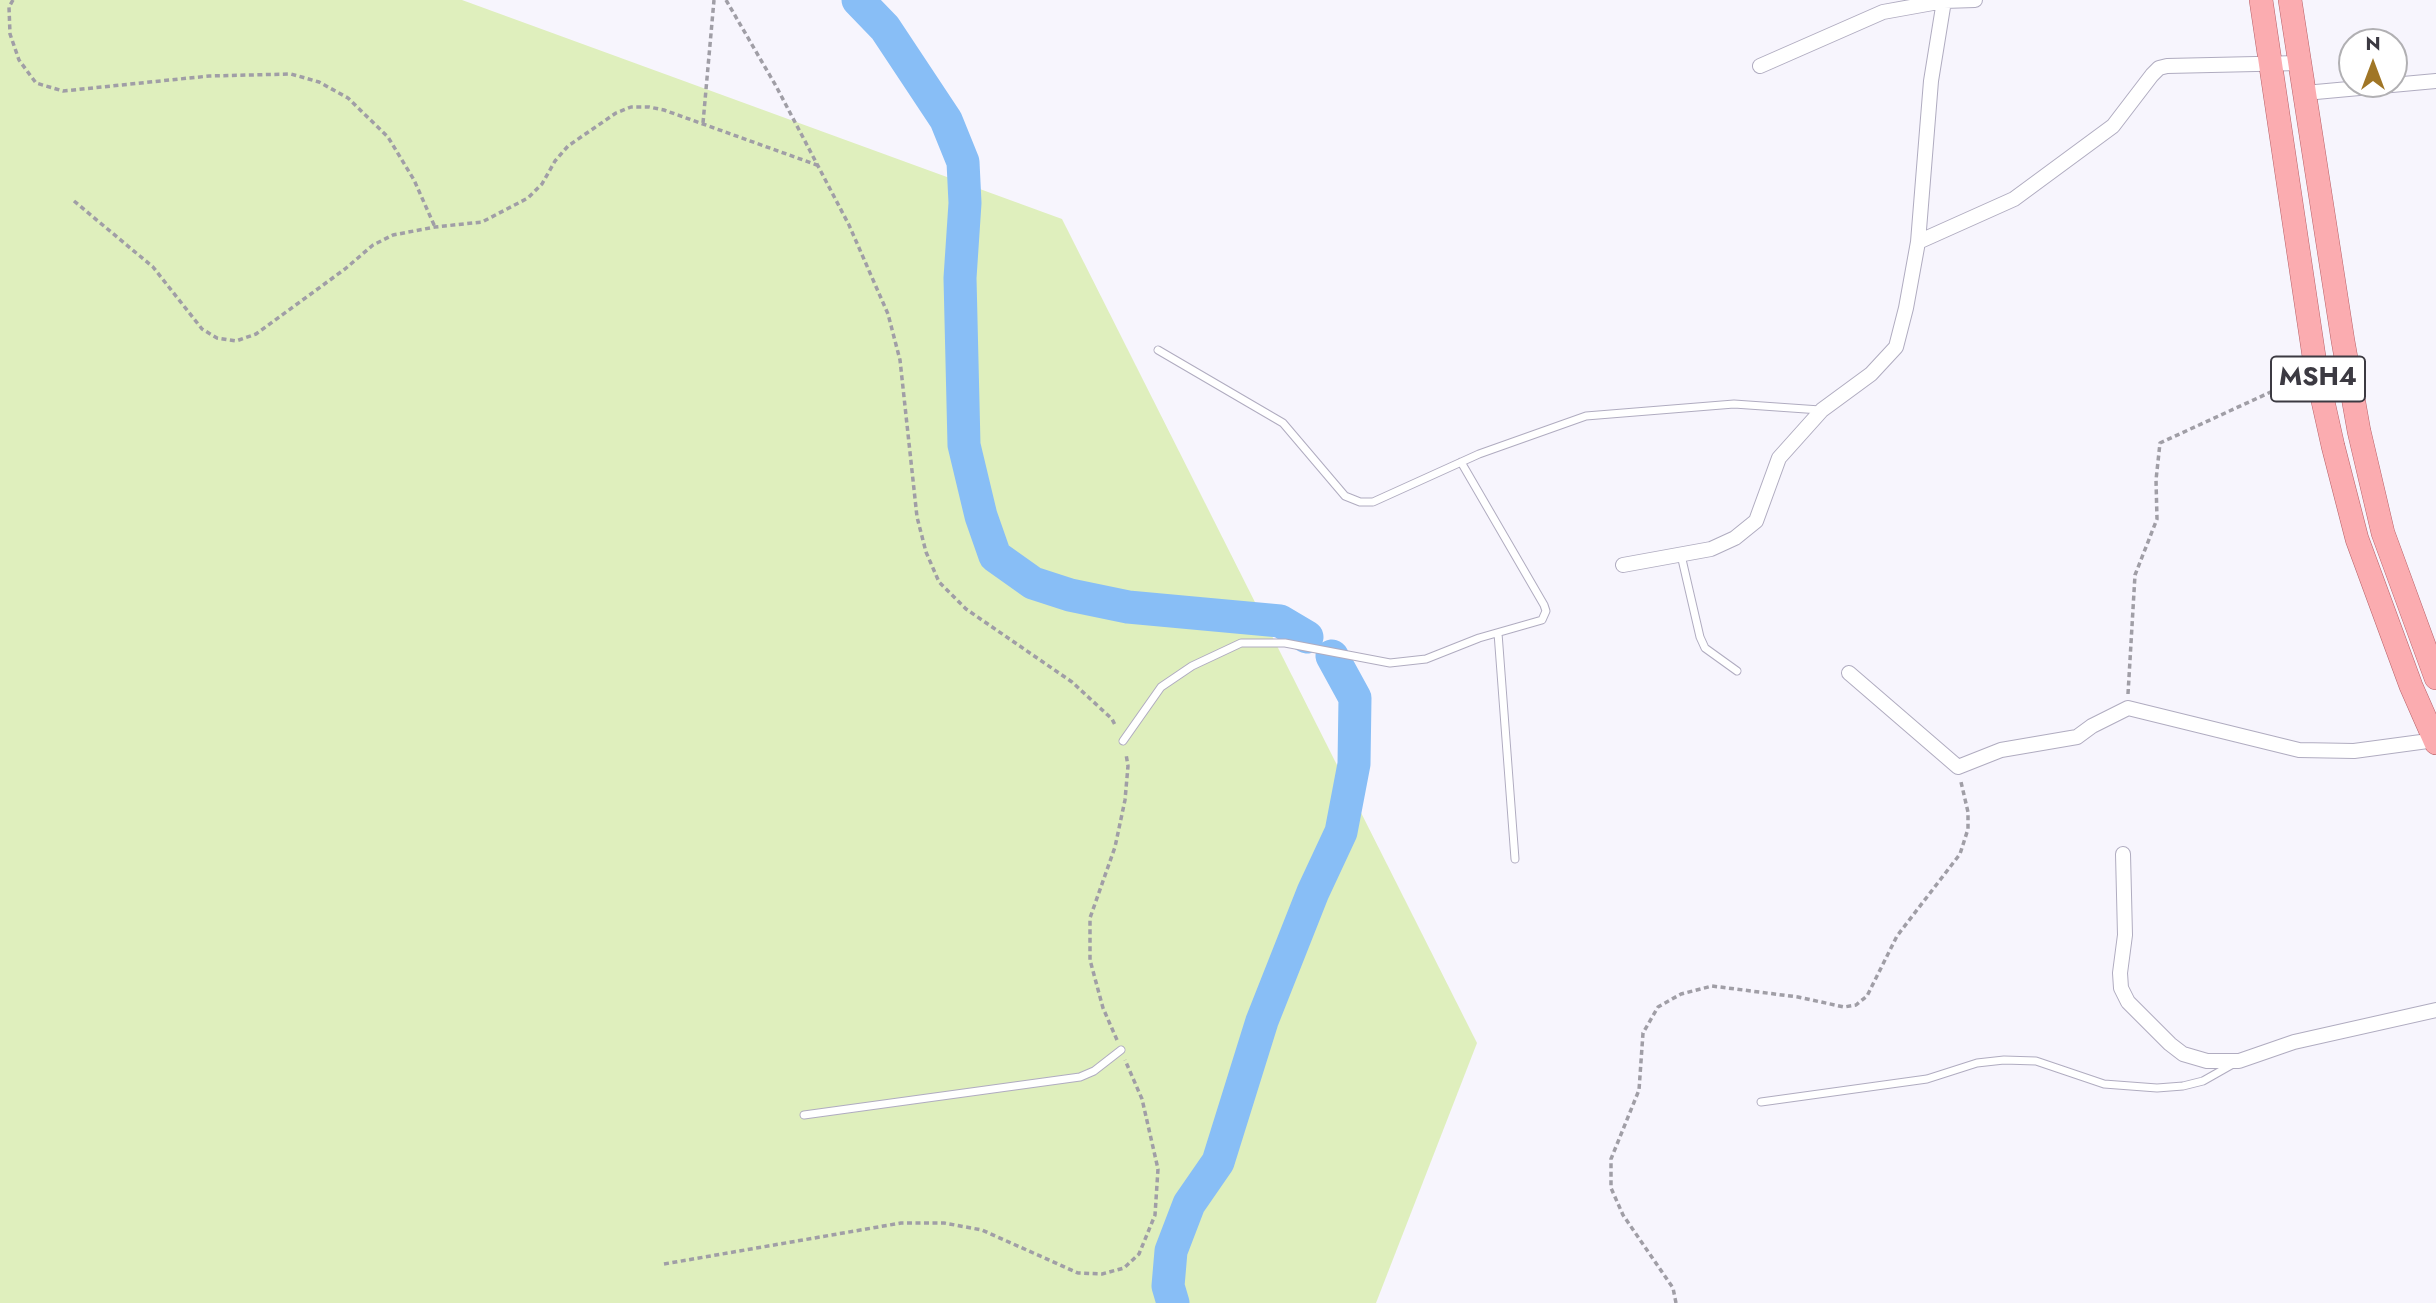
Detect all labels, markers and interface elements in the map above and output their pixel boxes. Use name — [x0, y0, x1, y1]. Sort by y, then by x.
north arrow — [2338, 28, 2408, 98]
text: N — [2365, 30, 2381, 57]
road number: MSH4 — [2271, 356, 2365, 402]

